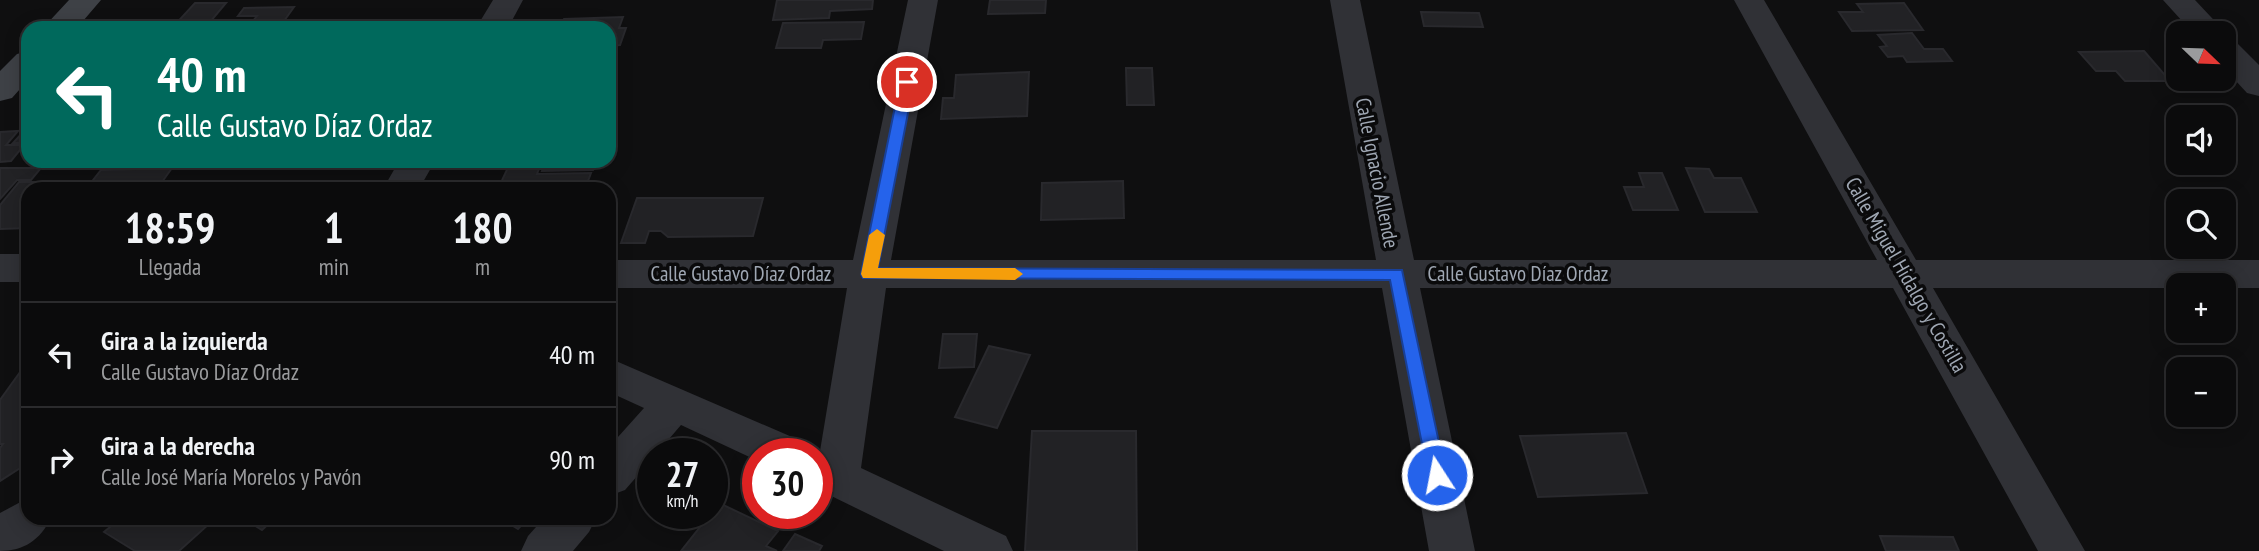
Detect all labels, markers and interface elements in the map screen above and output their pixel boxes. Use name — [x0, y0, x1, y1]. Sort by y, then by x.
north arrow — [2166, 21, 2236, 91]
map controls — [2166, 21, 2236, 427]
text: 40 m — [157, 42, 246, 106]
icon: left — [42, 49, 133, 140]
pin — [877, 52, 937, 112]
icon: arrive — [888, 63, 926, 101]
street label: Calle Ignacio Allende — [1350, 95, 1405, 250]
text: Calle Gustavo Díaz Ordaz — [157, 104, 433, 146]
button: sound — [2166, 105, 2236, 175]
street label: Calle Miguel Hidalgo y Costilla — [1840, 172, 1973, 377]
button: search — [2166, 189, 2236, 259]
text: 18:59 — [124, 200, 215, 255]
text: 1 — [324, 200, 344, 255]
text: 180 — [452, 200, 513, 255]
text: Llegada — [139, 252, 201, 281]
text: min — [319, 252, 349, 281]
text: m — [475, 252, 490, 281]
street label: Calle Gustavo Díaz Ordaz — [651, 260, 831, 287]
street label: Calle Gustavo Díaz Ordaz — [1428, 260, 1608, 287]
button: + — [2166, 273, 2236, 343]
text: Gira a la izquierda — [101, 324, 268, 357]
icon: left — [42, 336, 80, 374]
text: 40 m — [549, 338, 595, 371]
text: Calle Gustavo Díaz Ordaz — [101, 357, 299, 386]
button: − — [2166, 357, 2236, 427]
text: Gira a la derecha — [101, 429, 255, 462]
speed limit sign: 30 — [742, 438, 833, 529]
position arrow — [1400, 438, 1474, 512]
icon: right — [42, 441, 80, 479]
text: 90 m — [549, 443, 595, 476]
text: 27 — [666, 451, 699, 497]
text: Calle José María Morelos y Pavón — [101, 462, 361, 491]
text: km/h — [667, 489, 698, 512]

